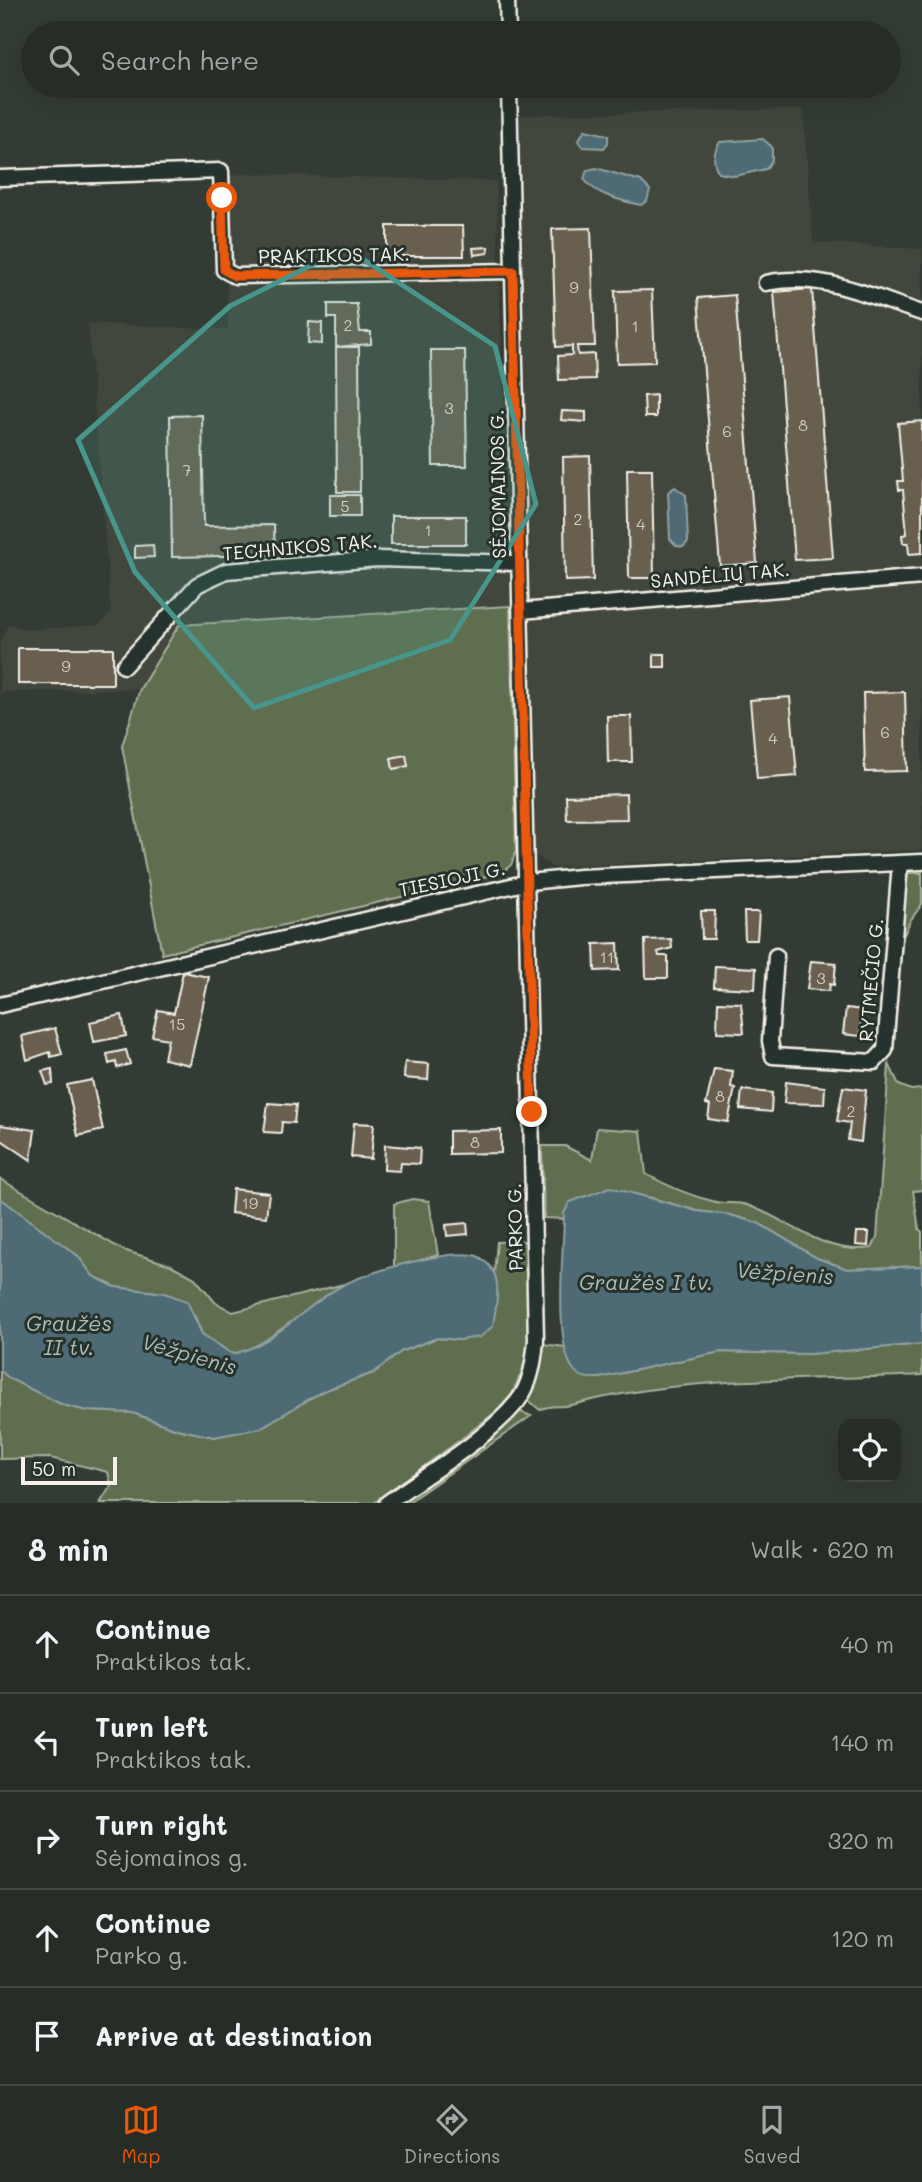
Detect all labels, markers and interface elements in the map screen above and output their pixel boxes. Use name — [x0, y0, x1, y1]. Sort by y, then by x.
search box — [21, 21, 901, 98]
icon: search — [45, 41, 83, 79]
text: Search here — [101, 43, 259, 77]
route start — [206, 182, 237, 213]
street label: PRAKTIKOS TAK. — [258, 241, 410, 268]
house number: 9 — [569, 276, 579, 297]
house number: 2 — [344, 314, 352, 335]
house number: 1 — [631, 315, 639, 336]
house number: 3 — [444, 397, 454, 418]
street label: SĖJOMAINOS G. — [484, 409, 511, 559]
house number: 8 — [798, 414, 808, 435]
house number: 6 — [722, 420, 732, 441]
house number: 7 — [183, 459, 192, 480]
house number: 5 — [340, 495, 350, 516]
house number: 2 — [574, 508, 582, 529]
house number: 4 — [636, 513, 646, 534]
house number: 1 — [424, 519, 432, 540]
street label: TECHNIKOS TAK. — [222, 527, 378, 566]
street label: SANDĖLIŲ TAK. — [649, 556, 791, 593]
house number: 9 — [61, 655, 71, 676]
house number: 6 — [880, 721, 890, 742]
house number: 4 — [768, 727, 778, 748]
street label: TIESIOJI G. — [396, 855, 508, 902]
street label: RYTMEČIO G. — [853, 917, 888, 1043]
house number: 11 — [600, 946, 614, 967]
house number: 3 — [816, 967, 826, 988]
house number: 15 — [169, 1013, 185, 1034]
house number: 8 — [715, 1085, 725, 1106]
route end — [516, 1096, 547, 1127]
house number: 2 — [847, 1100, 855, 1121]
house number: 8 — [470, 1131, 480, 1152]
street label: PARKO G. — [501, 1183, 528, 1271]
house number: 19 — [242, 1192, 258, 1213]
water label: Vėžpienis — [735, 1256, 835, 1289]
water label: Graužės I tv. — [579, 1268, 713, 1295]
water label: Graužės II tv. — [26, 1309, 112, 1360]
water label: Vėžpienis — [139, 1327, 240, 1380]
map controls — [838, 1419, 901, 1482]
button: locate — [838, 1419, 901, 1482]
scale bar — [21, 1454, 117, 1486]
text: 50 m — [32, 1456, 76, 1481]
text: 8 min — [28, 1529, 109, 1569]
text: Walk · 620 m — [750, 1534, 894, 1564]
text: Continue — [95, 1612, 211, 1646]
icon: ahead — [28, 1625, 66, 1663]
text: 40 m — [841, 1629, 894, 1659]
text: Praktikos tak. — [95, 1646, 252, 1676]
text: Turn left — [95, 1710, 208, 1744]
icon: left — [28, 1723, 66, 1761]
text: 140 m — [830, 1727, 894, 1757]
text: Praktikos tak. — [95, 1744, 252, 1774]
text: Turn right — [95, 1808, 228, 1842]
icon: right — [28, 1821, 66, 1859]
text: 320 m — [828, 1825, 894, 1855]
text: Sėjomainos g. — [95, 1842, 248, 1872]
text: Continue — [95, 1906, 211, 1940]
icon: ahead — [28, 1919, 66, 1957]
text: 120 m — [831, 1923, 894, 1953]
text: Parko g. — [95, 1940, 188, 1970]
icon: arrive — [28, 2017, 66, 2055]
text: Arrive at destination — [95, 2019, 372, 2053]
tab: Map — [122, 2101, 160, 2168]
tab: Directions — [404, 2101, 500, 2168]
tab: Saved — [744, 2101, 800, 2168]

